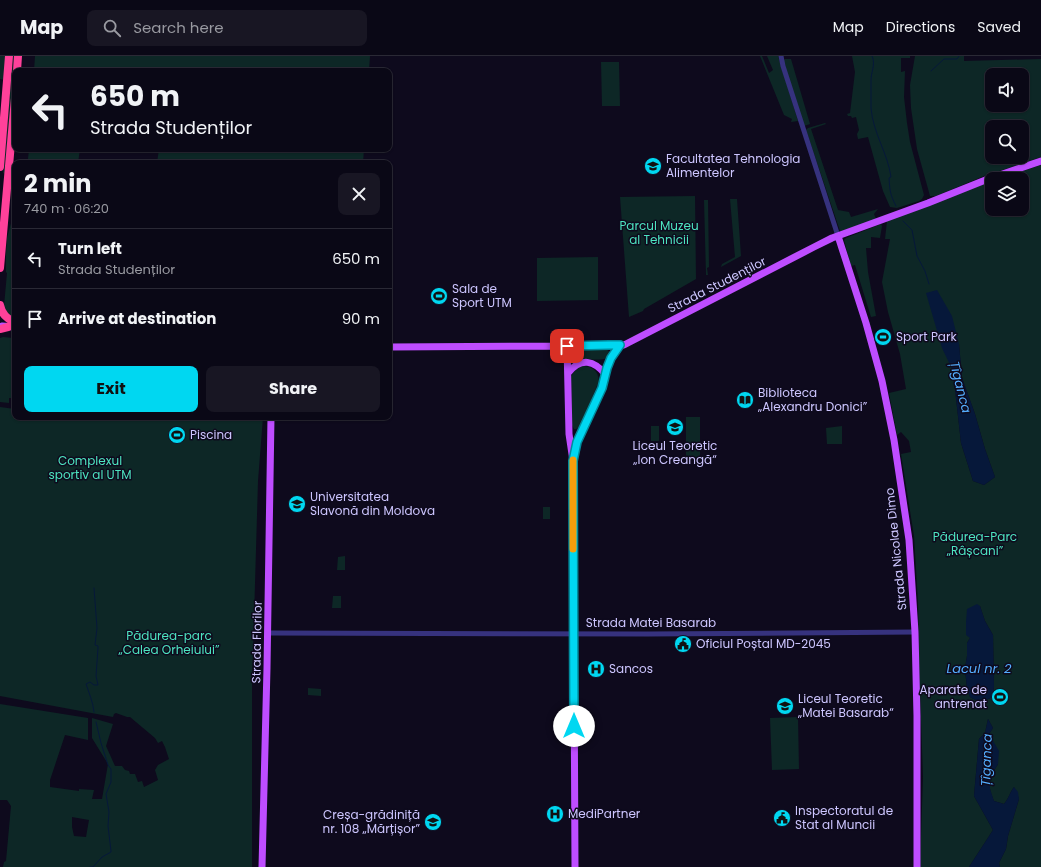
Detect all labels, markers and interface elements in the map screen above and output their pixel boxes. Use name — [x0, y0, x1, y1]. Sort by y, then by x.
search box — [87, 10, 367, 46]
text: Map — [20, 14, 63, 41]
icon: search — [101, 17, 123, 39]
text: Search here — [133, 17, 224, 38]
text: Map — [833, 17, 864, 37]
text: Directions — [886, 17, 955, 37]
text: Saved — [977, 17, 1021, 37]
map controls — [985, 68, 1029, 216]
button: sound — [985, 68, 1029, 112]
text: 650 m — [90, 77, 180, 116]
icon: left — [24, 84, 76, 136]
text: Strada Studenților — [90, 115, 252, 140]
button: search — [985, 120, 1029, 164]
place label: Facultatea Tehnologia Alimentelor — [666, 150, 800, 181]
school or university icon: Facultatea Tehnologia Alimentelor — [643, 156, 663, 176]
text: 2 min — [24, 167, 91, 200]
button: layers — [985, 172, 1029, 216]
button: close — [338, 173, 380, 215]
text: 740 m · 06:20 — [24, 199, 109, 218]
park label: Parcul Muzeu al Tehnicii — [619, 217, 699, 248]
text: Turn left — [58, 238, 122, 259]
icon: left — [24, 248, 46, 270]
text: 650 m — [332, 248, 380, 269]
street label: Strada Studenților — [665, 252, 769, 317]
text: Strada Studenților — [58, 260, 175, 279]
place label: Sala de Sport UTM — [452, 280, 512, 311]
sports icon: Sala de Sport UTM — [429, 286, 449, 306]
icon: arrive — [24, 308, 46, 330]
text: Arrive at destination — [58, 308, 216, 329]
text: 90 m — [342, 308, 380, 329]
sports icon: Sport Park — [873, 327, 893, 347]
place label: Sport Park — [896, 328, 957, 345]
pin — [550, 329, 584, 363]
icon: arrive — [556, 335, 578, 357]
water label: Țîganca — [945, 359, 976, 415]
button: Exit — [24, 366, 198, 412]
button: Share — [206, 366, 380, 412]
place label: Biblioteca „Alexandru Donici” — [757, 384, 868, 415]
library icon: Biblioteca „Alexandru Donici” — [735, 390, 755, 410]
school or university icon: Liceul Teoretic „Ion Creangă“ — [665, 417, 685, 437]
sports icon: Piscina — [167, 425, 187, 445]
place label: Piscina — [190, 426, 232, 443]
place label: Liceul Teoretic „Ion Creangă“ — [632, 437, 717, 468]
park label: Complexul sportiv al UTM — [49, 452, 131, 483]
street label: Strada Nicolae Dimo — [881, 487, 910, 611]
place label: Universitatea Slavonă din Moldova — [310, 488, 435, 519]
school or university icon: Universitatea Slavonă din Moldova — [287, 494, 307, 514]
park label: Pădurea-Parc „Râșcani” — [933, 528, 1017, 559]
street label: Strada Florilor — [247, 600, 266, 683]
street label: Strada Matei Basarab — [586, 614, 716, 631]
park label: Pădurea-parc „Calea Orheiului” — [117, 627, 220, 658]
public building icon: Oficiul Poștal MD-2045 — [673, 634, 693, 654]
place label: Oficiul Poștal MD-2045 — [696, 635, 831, 652]
hospital icon: Sancos — [586, 659, 606, 679]
water label: Lacul nr. 2 — [947, 659, 1012, 678]
place label: Sancos — [609, 660, 653, 677]
place label: Aparate de antrenat — [920, 681, 987, 712]
sports icon: Aparate de antrenat — [990, 687, 1010, 707]
place label: Liceul Teoretic „Matei Basarab“ — [797, 690, 894, 721]
school or university icon: Liceul Teoretic „Matei Basarab“ — [775, 696, 795, 716]
position arrow — [553, 705, 595, 747]
water label: Țîganca — [976, 733, 997, 787]
place label: Inspectoratul de Stat al Muncii — [795, 802, 893, 833]
hospital icon: MediPartner — [545, 804, 565, 824]
place label: MediPartner — [568, 805, 641, 822]
place label: Creșa-grădiniță nr. 108 „Mărțișor” — [323, 806, 420, 837]
public building icon: Inspectoratul de Stat al Muncii — [772, 808, 792, 828]
school or university icon: Creșa-grădiniță nr. 108 „Mărțișor” — [423, 812, 443, 832]

